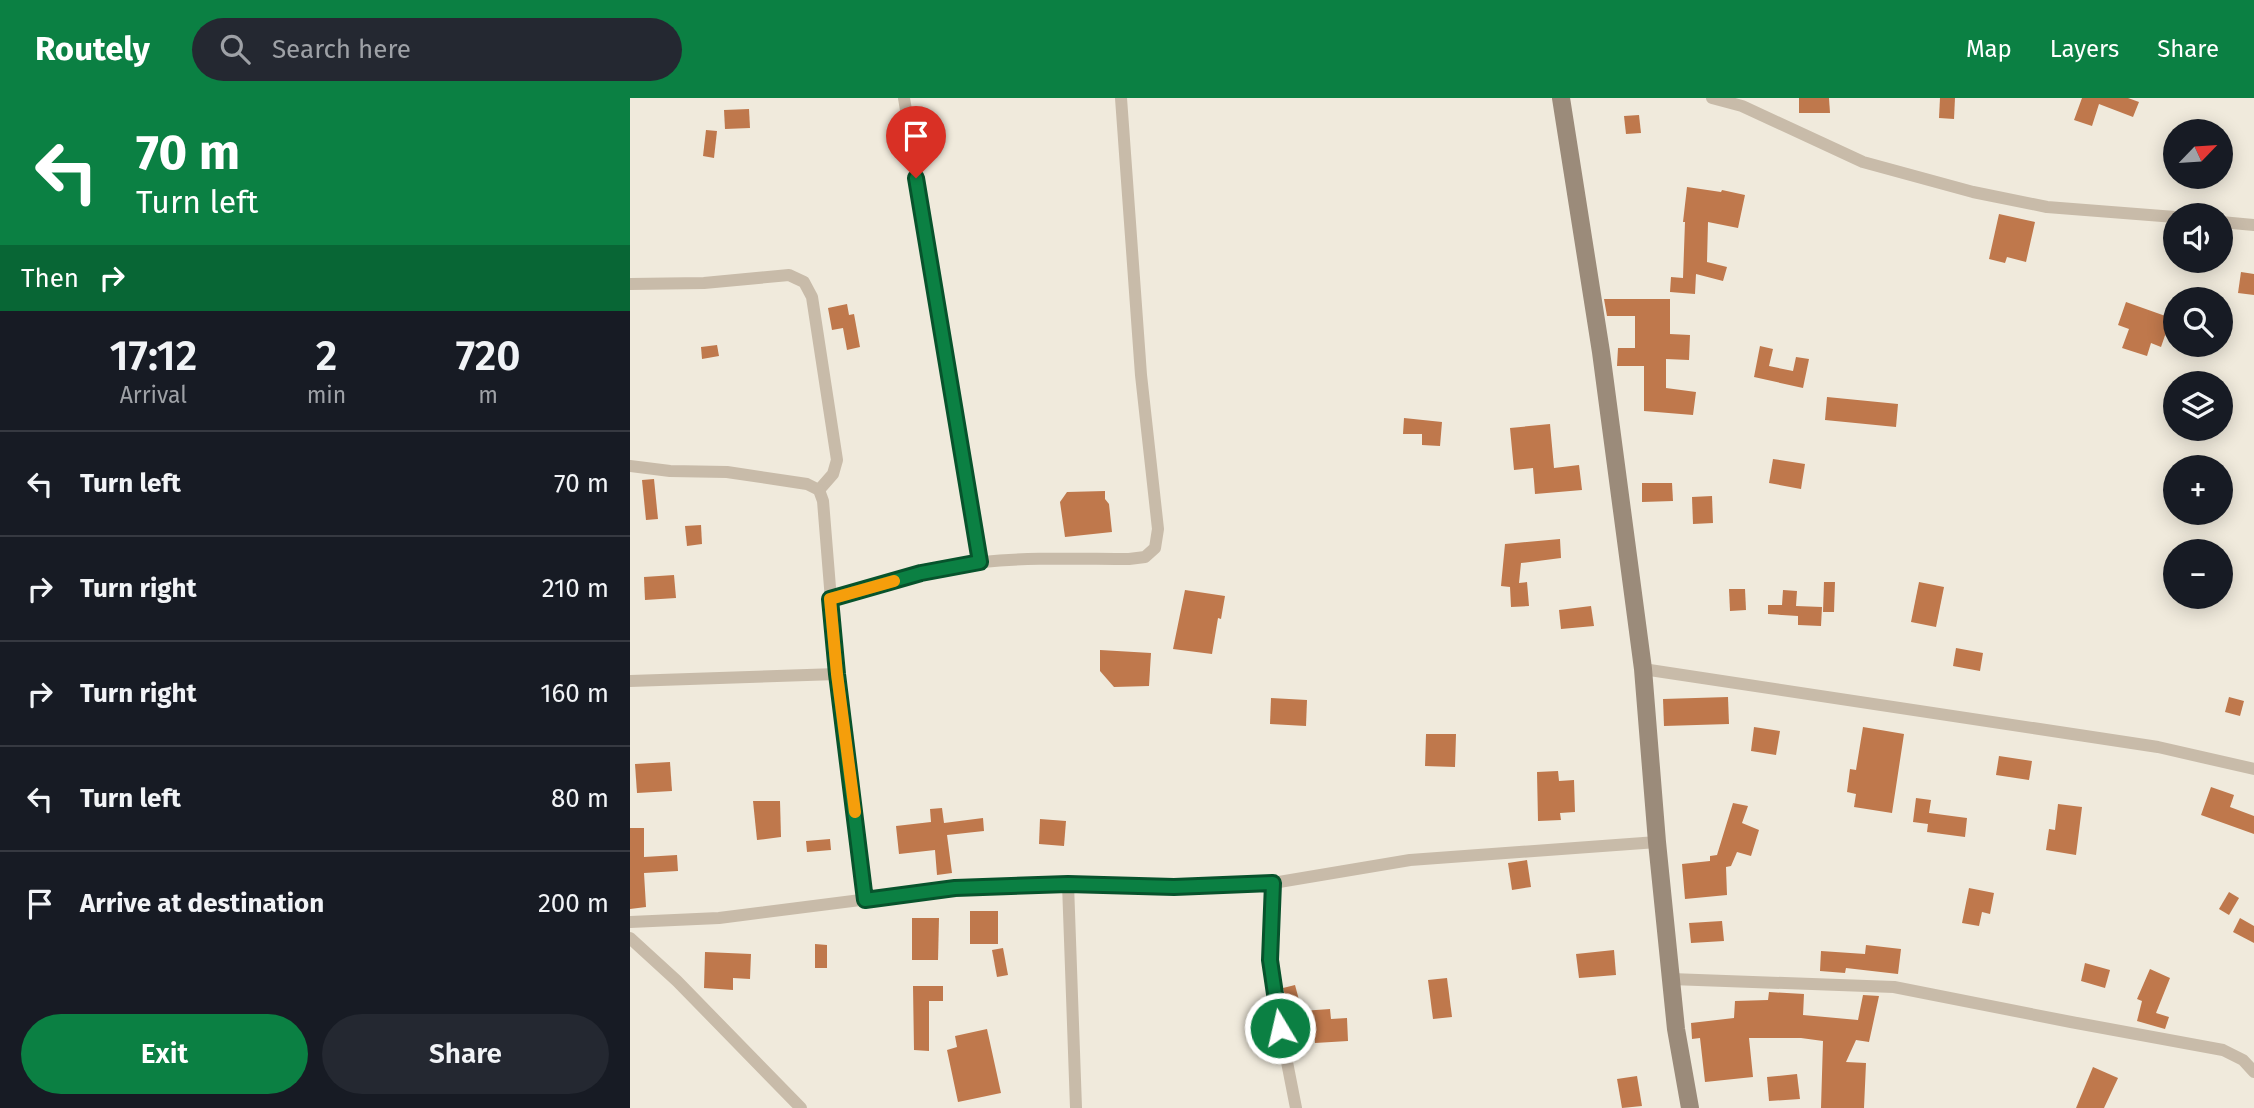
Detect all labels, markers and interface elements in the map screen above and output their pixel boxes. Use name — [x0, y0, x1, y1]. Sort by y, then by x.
search box — [192, 18, 682, 81]
text: Routely — [35, 29, 150, 69]
icon: search — [216, 30, 254, 68]
text: Search here — [272, 34, 411, 65]
text: Map — [1966, 35, 2012, 63]
text: Layers — [2050, 35, 2119, 63]
text: Share — [2157, 35, 2219, 63]
pin — [886, 106, 946, 178]
icon: arrive — [897, 117, 935, 155]
north arrow — [2163, 119, 2233, 189]
map controls — [2163, 119, 2233, 609]
text: 70 m — [136, 123, 240, 182]
icon: left — [21, 126, 112, 217]
text: Turn left — [136, 183, 258, 221]
button: sound — [2163, 203, 2233, 273]
icon: right — [93, 259, 131, 297]
text: Then — [21, 263, 79, 294]
button: search — [2163, 287, 2233, 357]
text: 17:12 — [109, 331, 197, 381]
text: 2 — [316, 331, 337, 381]
text: 720 — [456, 331, 521, 381]
button: layers — [2163, 371, 2233, 441]
text: Arrival — [120, 381, 187, 409]
text: min — [307, 381, 346, 409]
text: m — [478, 381, 498, 409]
button: + — [2163, 455, 2233, 525]
icon: left — [21, 465, 59, 503]
text: Turn left — [80, 468, 181, 499]
text: 70 m — [554, 468, 609, 499]
button: − — [2163, 539, 2233, 609]
icon: right — [21, 570, 59, 608]
text: Turn right — [80, 573, 197, 604]
text: 210 m — [542, 573, 609, 604]
icon: right — [21, 675, 59, 713]
text: Turn right — [80, 678, 197, 709]
text: 160 m — [540, 678, 609, 709]
icon: left — [21, 780, 59, 818]
text: Turn left — [80, 783, 181, 814]
text: 80 m — [551, 783, 609, 814]
icon: arrive — [21, 885, 59, 923]
text: Arrive at destination — [80, 888, 324, 919]
text: 200 m — [538, 888, 609, 919]
position arrow — [1243, 991, 1317, 1065]
button: Exit — [21, 1014, 308, 1094]
button: Share — [322, 1014, 609, 1094]

